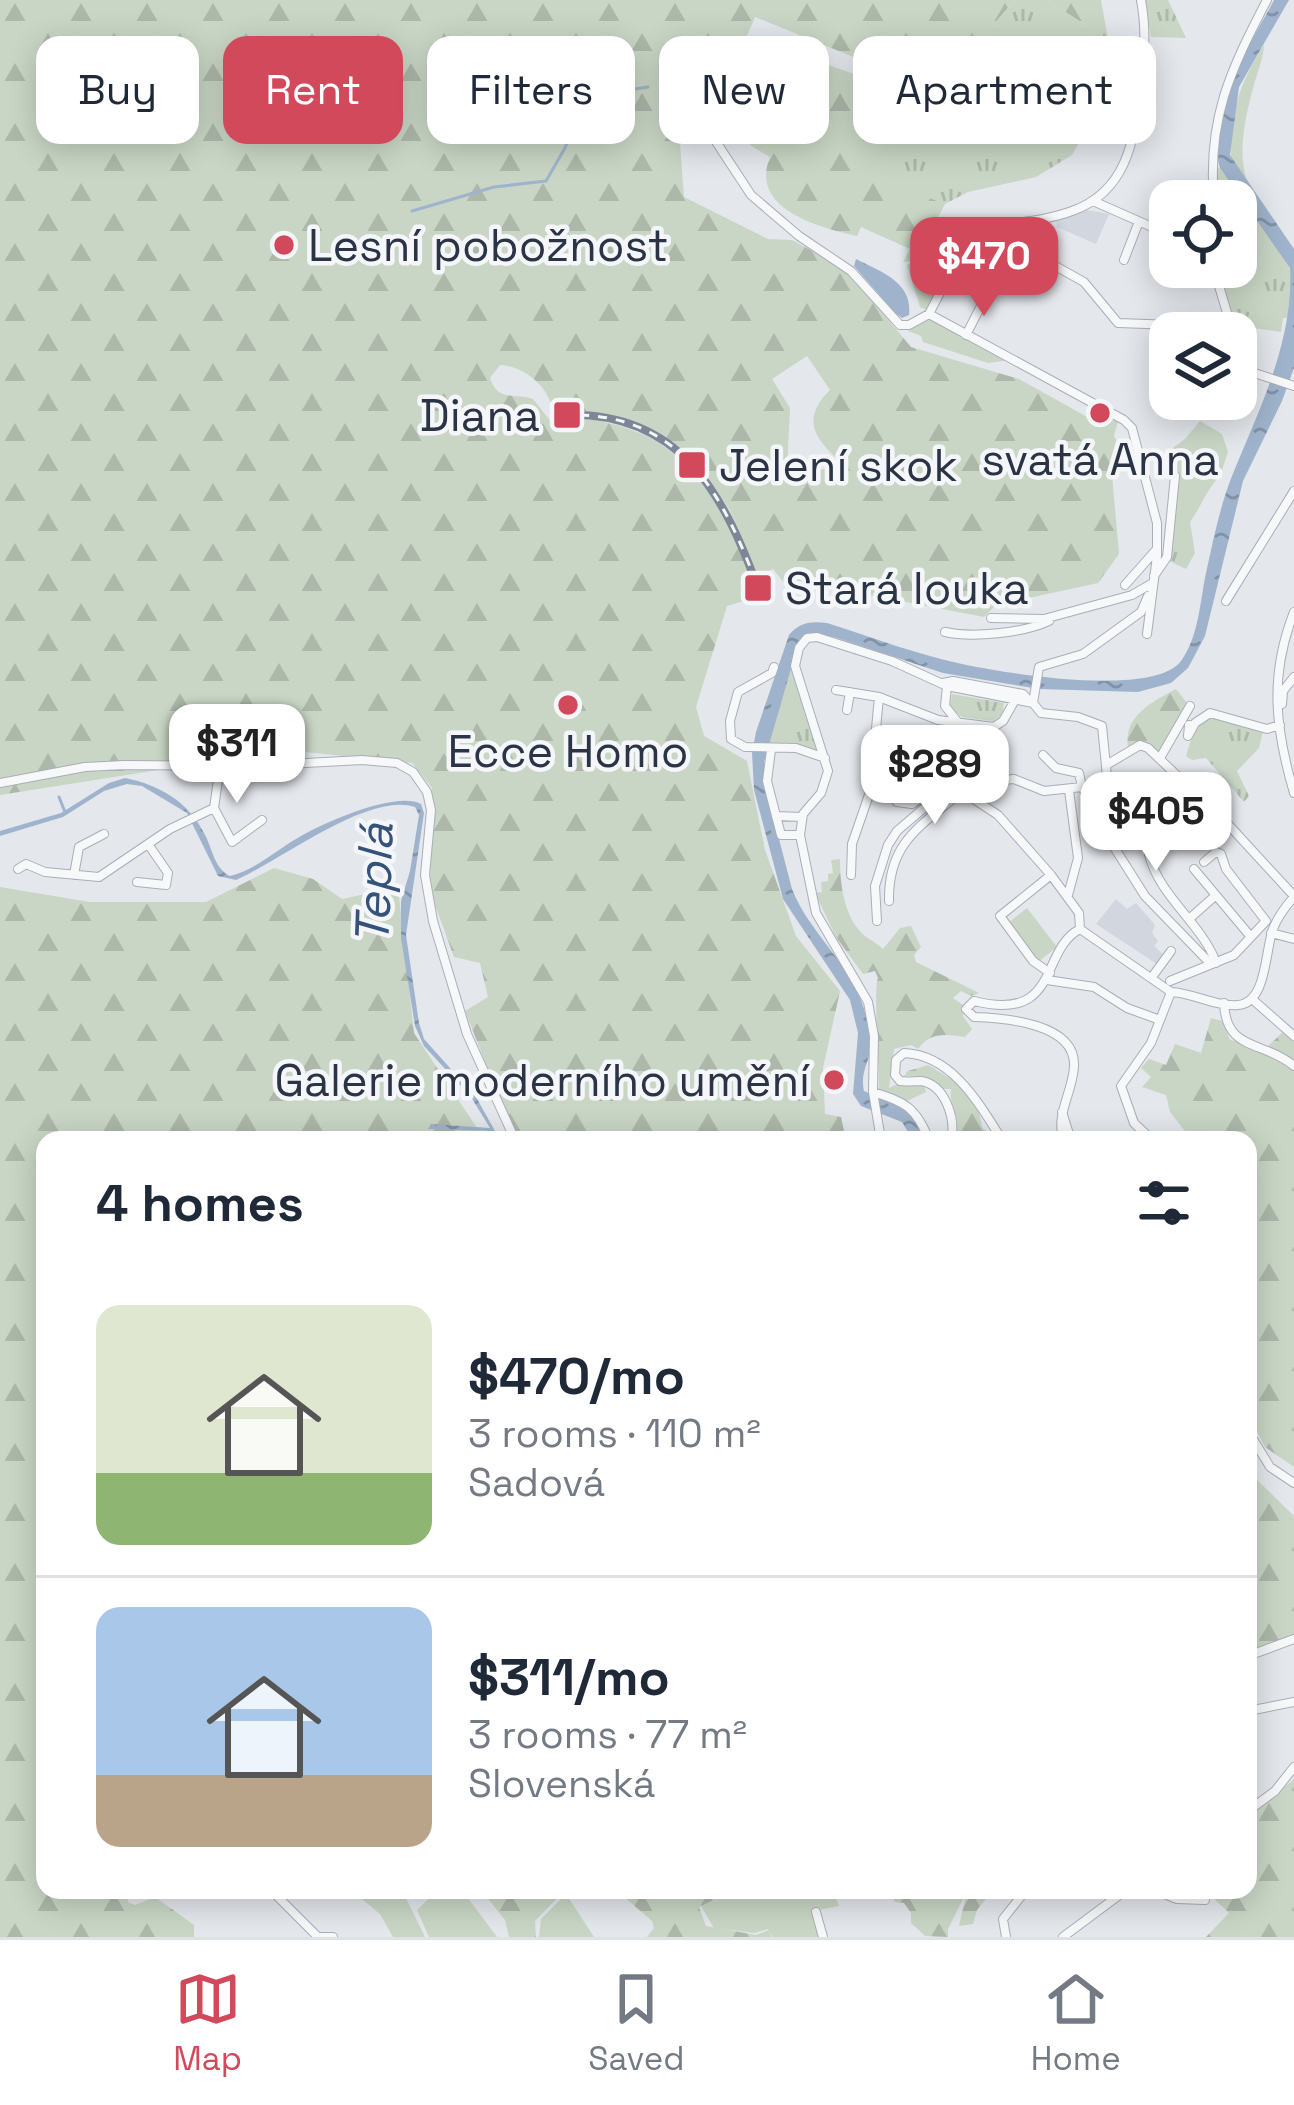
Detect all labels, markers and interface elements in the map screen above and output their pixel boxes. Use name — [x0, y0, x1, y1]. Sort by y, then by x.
chip: Buy — [36, 36, 199, 144]
chip: Rent — [223, 36, 403, 144]
chip: Filters — [427, 36, 635, 144]
chip: New — [659, 36, 829, 144]
chip: Apartment — [853, 36, 1156, 144]
map controls — [1149, 180, 1257, 420]
button: locate — [1149, 180, 1257, 288]
place label: Lesní pobožnost — [308, 217, 668, 274]
pin: $470 — [913, 217, 1055, 319]
text: $470 — [937, 231, 1031, 280]
marker: Lesní pobožnost — [271, 232, 297, 258]
button: layers — [1149, 312, 1257, 420]
place label: Diana — [420, 387, 540, 444]
marker: Diana — [551, 399, 583, 431]
marker: svatá Anna — [1087, 400, 1113, 426]
place label: svatá Anna — [981, 431, 1219, 488]
place label: Jelení skok — [719, 437, 958, 494]
marker: Jelení skok — [676, 449, 708, 481]
place label: Stará louka — [785, 560, 1029, 617]
marker: Stará louka — [742, 572, 774, 604]
marker: Ecce Homo — [555, 692, 581, 718]
pin: $311 — [166, 704, 308, 806]
text: $311 — [196, 718, 278, 767]
place label: Ecce Homo — [447, 723, 689, 780]
pin: $289 — [864, 725, 1006, 827]
text: $289 — [888, 739, 982, 788]
pin: $405 — [1085, 772, 1227, 874]
text: $405 — [1107, 786, 1205, 835]
water label: Teplá — [341, 822, 407, 946]
place label: Galerie moderního umění — [274, 1052, 810, 1109]
marker: Galerie moderního umění — [821, 1067, 847, 1093]
icon: filters — [1131, 1170, 1197, 1236]
text: 4 homes — [96, 1171, 304, 1236]
text: $470/mo — [468, 1344, 685, 1409]
icon: home — [192, 1353, 336, 1497]
text: 3 rooms · 110 m² — [468, 1409, 761, 1458]
text: Sadová — [468, 1458, 605, 1507]
text: $311/mo — [468, 1645, 670, 1710]
icon: home — [192, 1655, 336, 1799]
text: 3 rooms · 77 m² — [468, 1710, 747, 1759]
text: Slovenská — [468, 1759, 656, 1808]
tab: Map — [173, 1966, 242, 2080]
tab: Saved — [588, 1966, 685, 2080]
tab: Home — [1031, 1966, 1121, 2080]

